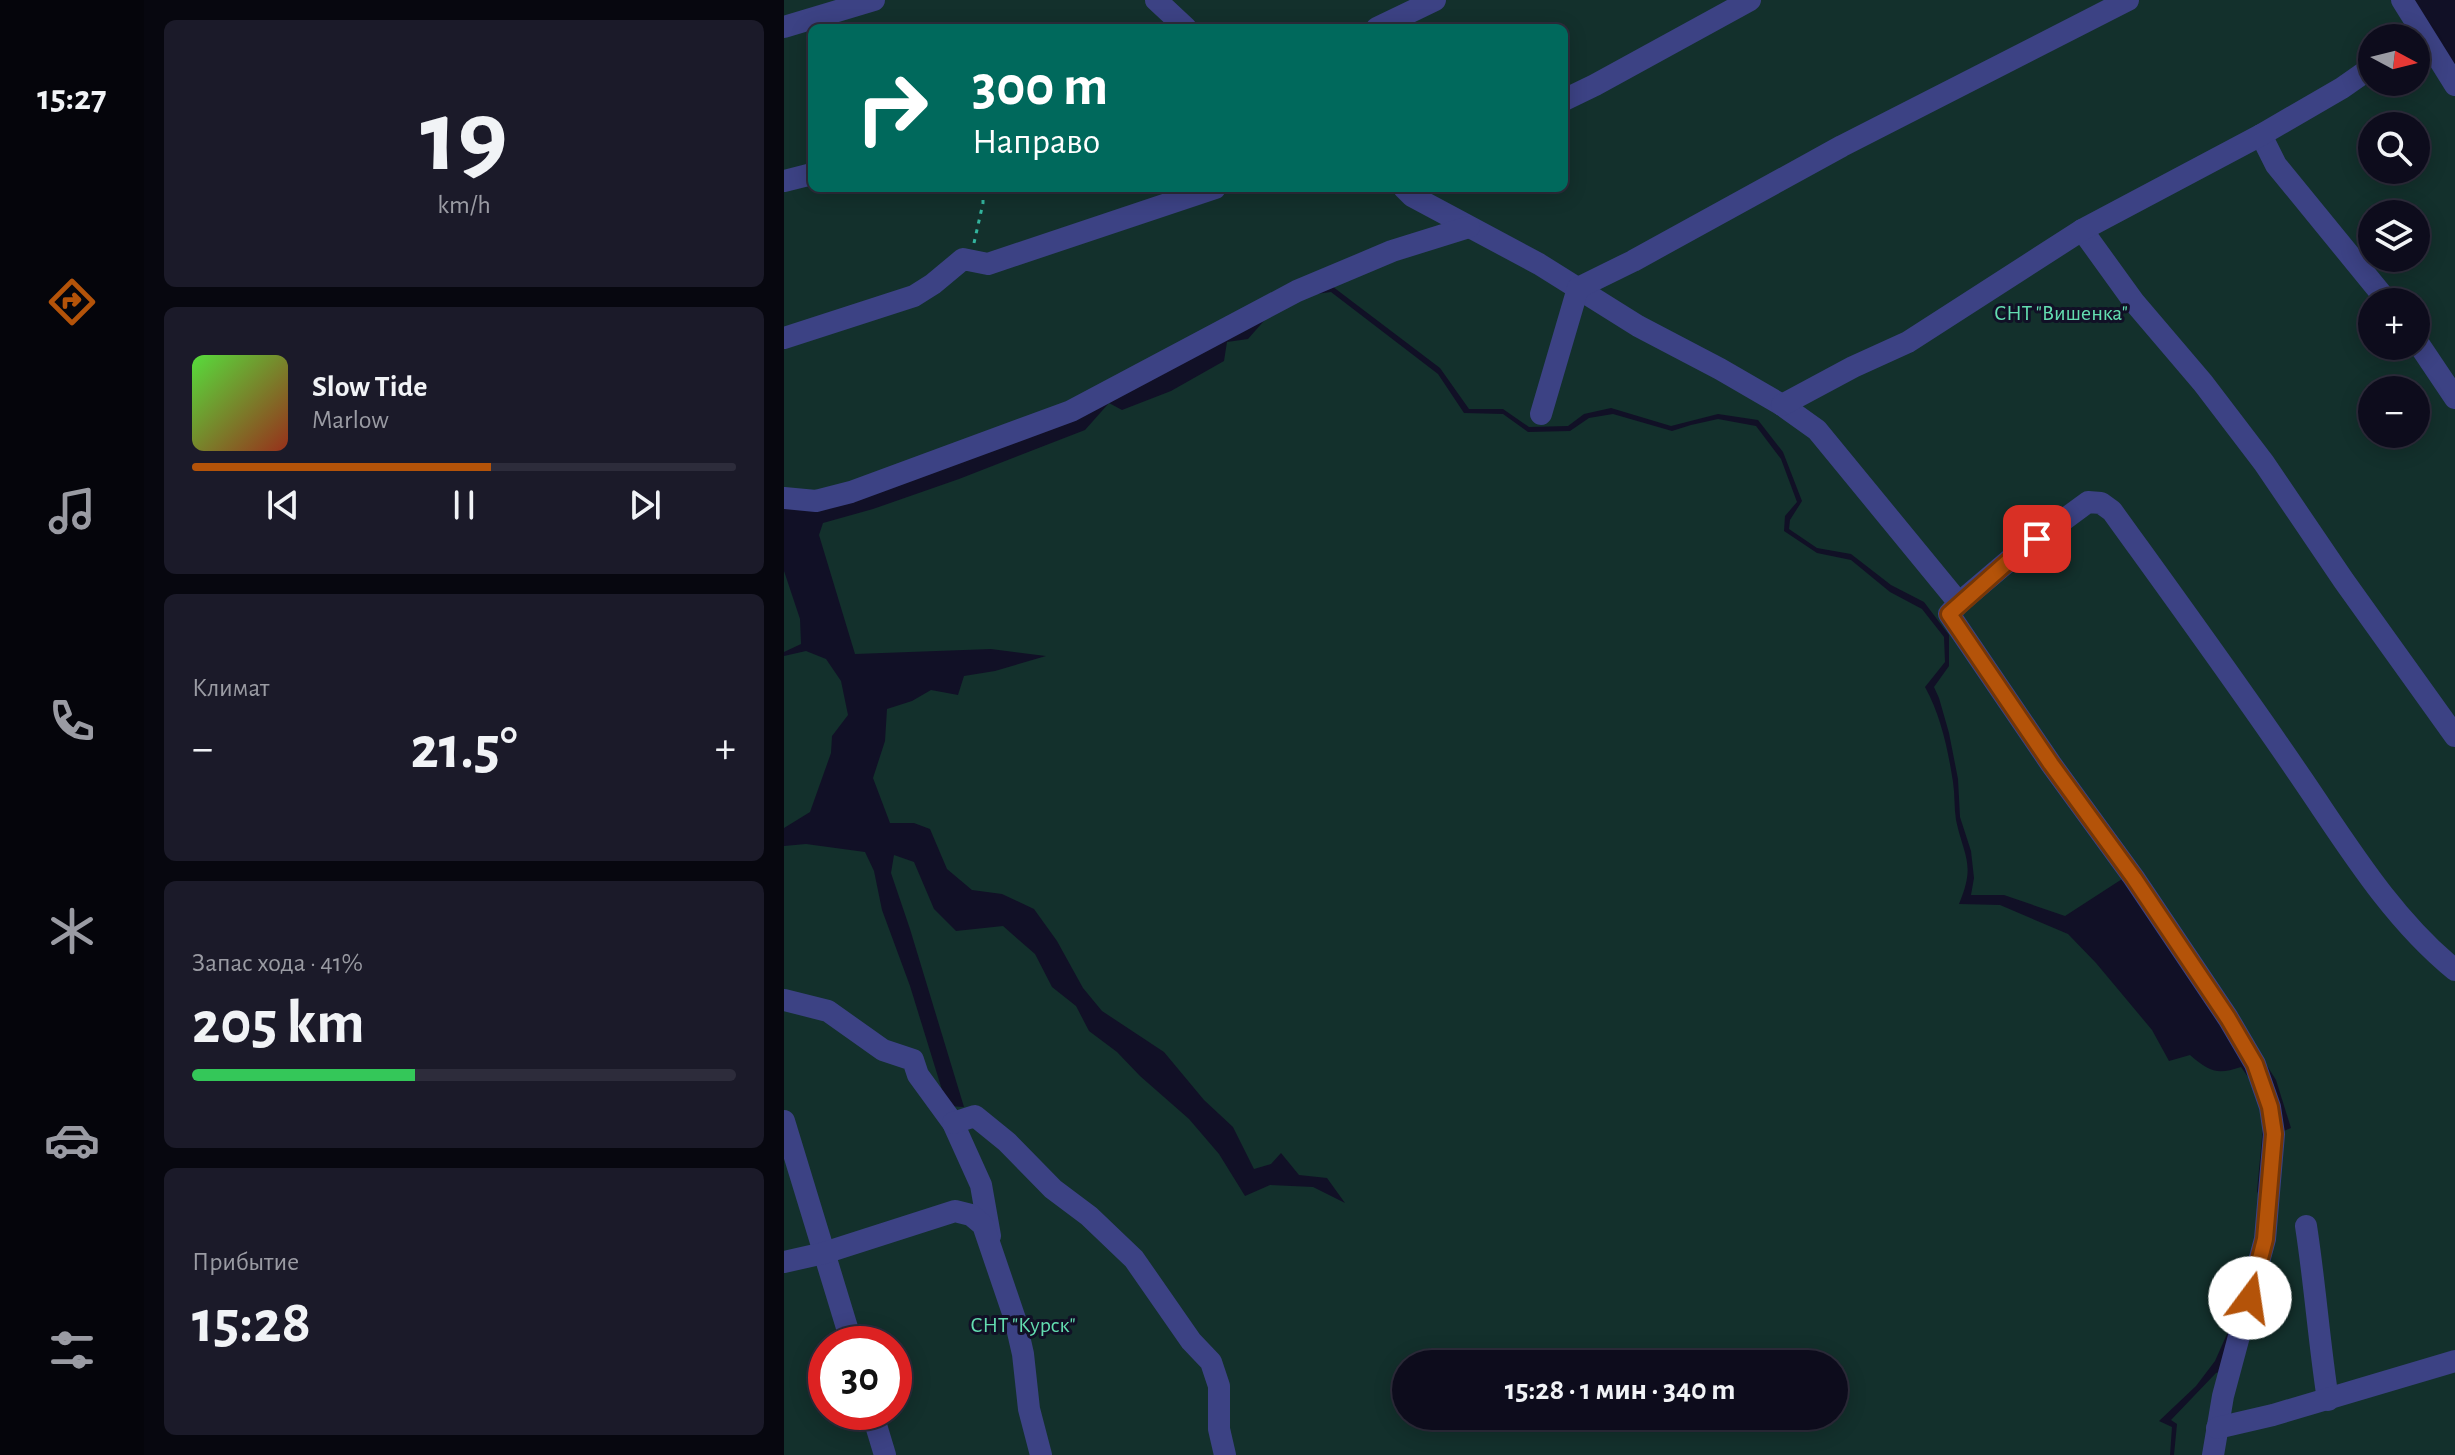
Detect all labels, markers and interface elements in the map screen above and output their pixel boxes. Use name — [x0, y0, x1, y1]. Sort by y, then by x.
north arrow — [2358, 24, 2430, 96]
map controls — [2358, 24, 2430, 448]
icon: right — [840, 56, 944, 160]
text: 300 m — [972, 59, 1108, 115]
text: 15:27 — [37, 80, 107, 116]
text: 19 — [420, 86, 508, 190]
button: search — [2358, 112, 2430, 184]
text: Направо — [972, 124, 1100, 160]
text: km/h — [437, 192, 491, 218]
button: layers — [2358, 200, 2430, 272]
icon: directions — [44, 274, 100, 330]
button: + — [2358, 288, 2430, 360]
park label: СНТ "Вишенка" — [1994, 302, 2128, 324]
text: Slow Tide — [312, 372, 427, 402]
button: − — [2358, 376, 2430, 448]
text: Marlow — [312, 407, 389, 433]
icon: music — [44, 483, 100, 539]
icon: previous — [261, 483, 305, 527]
icon: pause — [442, 483, 486, 527]
icon: next — [623, 483, 667, 527]
pin — [2003, 505, 2071, 573]
icon: arrive — [2015, 517, 2059, 561]
text: Климат — [192, 675, 269, 701]
icon: phone — [44, 693, 100, 749]
text: 21.5° — [410, 719, 518, 779]
text: − — [192, 727, 213, 771]
text: + — [715, 727, 736, 771]
icon: climate — [44, 903, 100, 959]
text: Запас хода · 41% — [192, 950, 363, 976]
text: 205 km — [192, 994, 365, 1054]
icon: car — [44, 1112, 100, 1168]
text: Прибытие — [192, 1249, 299, 1275]
position arrow — [2208, 1256, 2292, 1340]
text: 15:28 — [192, 1293, 311, 1353]
park label: СНТ "Курск" — [970, 1314, 1076, 1336]
icon: filters — [44, 1322, 100, 1378]
speed limit sign: 30 — [808, 1326, 912, 1430]
text: 15:28 · 1 мин · 340 m — [1505, 1375, 1735, 1405]

